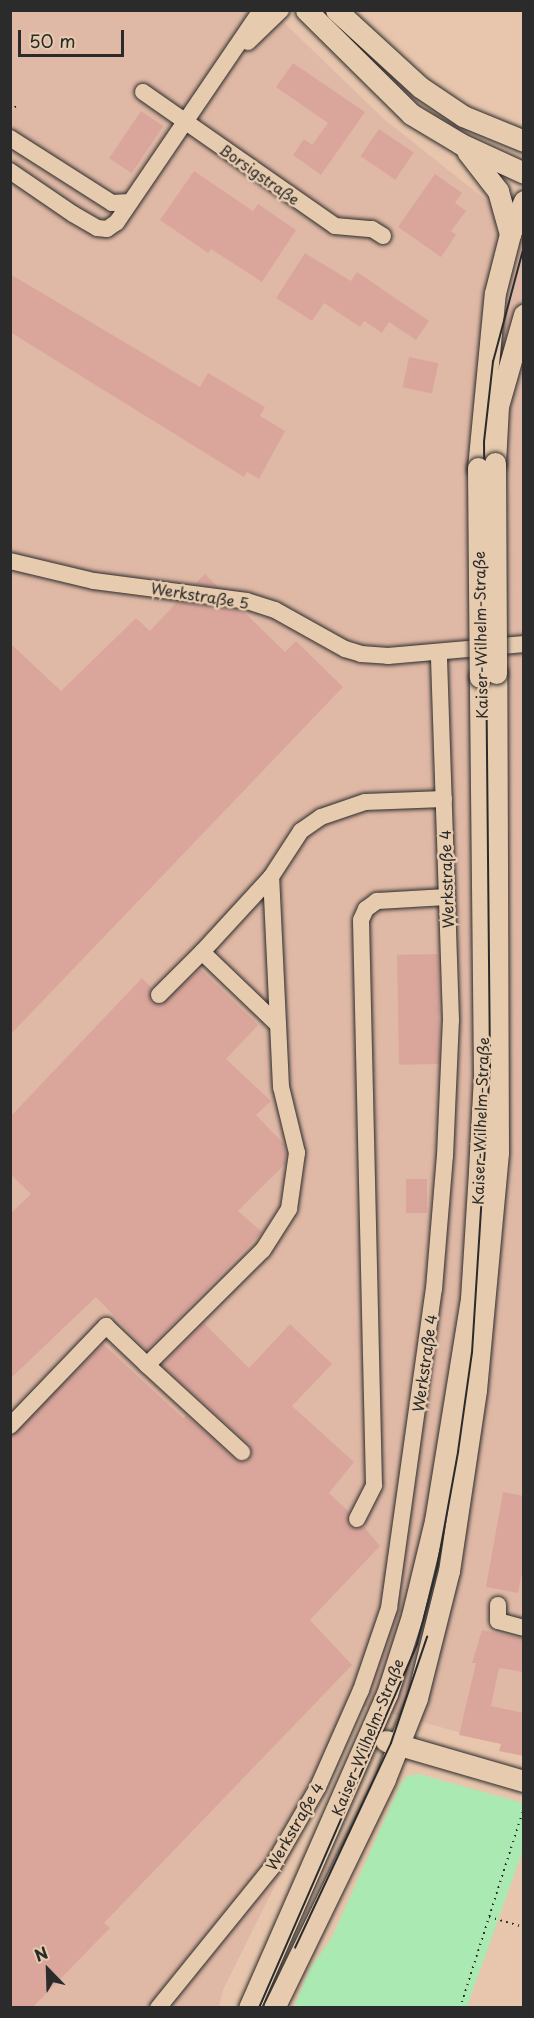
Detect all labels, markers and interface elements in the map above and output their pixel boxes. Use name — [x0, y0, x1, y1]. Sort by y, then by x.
scale bar — [21, 18, 128, 56]
text: 50 m — [29, 27, 76, 54]
street label: Borsigstraße — [217, 140, 303, 208]
street label: Kaiser-Wilhelm-Straße — [470, 551, 490, 719]
street label: Werkstraße 5 — [150, 578, 250, 612]
street label: Werkstraße 4 — [435, 829, 457, 929]
street label: Kaiser-Wilhelm-Straße — [468, 1037, 492, 1205]
street label: Werkstraße 4 — [408, 1313, 440, 1413]
street label: Kaiser-Wilhelm-Straße — [327, 1656, 407, 1818]
street label: Werkstraße 4 — [261, 1779, 327, 1873]
north arrow — [18, 1940, 78, 2000]
text: N — [30, 1940, 51, 1967]

